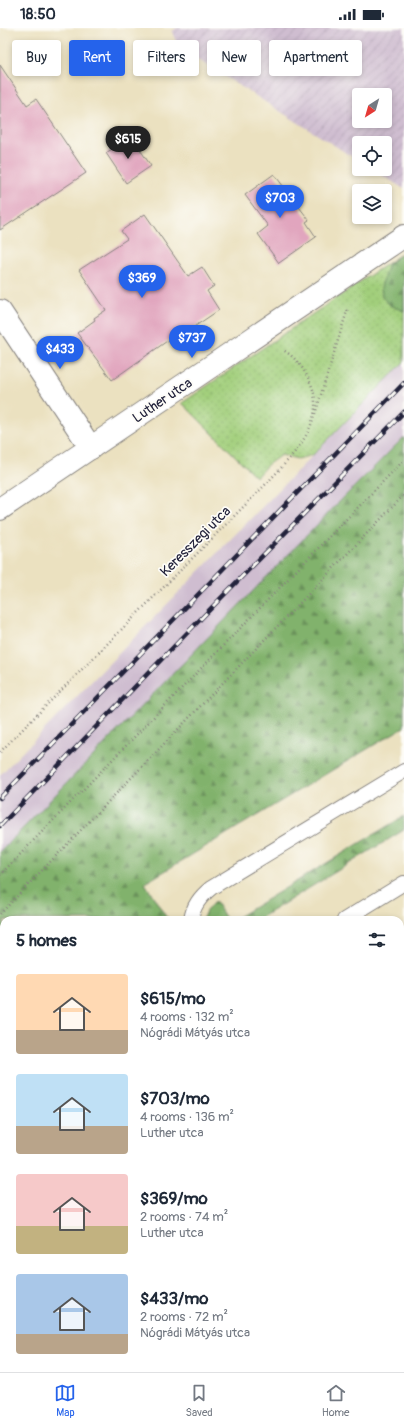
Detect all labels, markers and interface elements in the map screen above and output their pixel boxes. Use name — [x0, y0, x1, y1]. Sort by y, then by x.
text: 18:50 — [20, 5, 56, 24]
chip: Buy — [12, 40, 61, 76]
chip: Rent — [69, 40, 125, 76]
chip: Filters — [133, 40, 199, 76]
chip: New — [207, 40, 261, 76]
chip: Apartment — [269, 40, 362, 76]
north arrow — [352, 88, 392, 128]
map controls — [352, 88, 392, 224]
pin: $615 — [104, 126, 152, 160]
text: $615 — [115, 131, 141, 147]
button: locate — [352, 136, 392, 176]
button: layers — [352, 184, 392, 224]
pin: $703 — [256, 185, 304, 219]
text: $703 — [265, 190, 295, 206]
pin: $369 — [118, 265, 166, 299]
text: $369 — [128, 270, 156, 286]
pin: $737 — [168, 325, 216, 359]
text: $737 — [178, 330, 206, 346]
pin: $433 — [36, 336, 84, 370]
text: $433 — [45, 341, 75, 357]
street label: Luther utca — [129, 374, 195, 427]
street label: Keresszegi utca — [157, 503, 234, 580]
icon: filters — [366, 929, 388, 951]
text: 5 homes — [16, 930, 77, 951]
text: $615/mo — [140, 988, 205, 1009]
icon: home — [48, 990, 96, 1038]
text: 4 rooms · 132 m² — [140, 1009, 234, 1025]
text: Nógrádi Mátyás utca — [140, 1025, 250, 1041]
text: $703/mo — [140, 1088, 210, 1109]
icon: home — [48, 1090, 96, 1138]
text: 4 rooms · 136 m² — [140, 1109, 234, 1125]
text: Luther utca — [140, 1125, 204, 1141]
text: $369/mo — [140, 1188, 208, 1209]
icon: home — [48, 1190, 96, 1238]
text: 2 rooms · 74 m² — [140, 1209, 228, 1225]
text: Luther utca — [140, 1225, 204, 1241]
text: $433/mo — [140, 1288, 208, 1309]
icon: home — [48, 1290, 96, 1338]
text: 2 rooms · 72 m² — [140, 1309, 228, 1325]
text: Nógrádi Mátyás utca — [140, 1325, 250, 1341]
tab: Map — [54, 1382, 76, 1419]
tab: Saved — [185, 1382, 213, 1419]
tab: Home — [322, 1382, 349, 1419]

